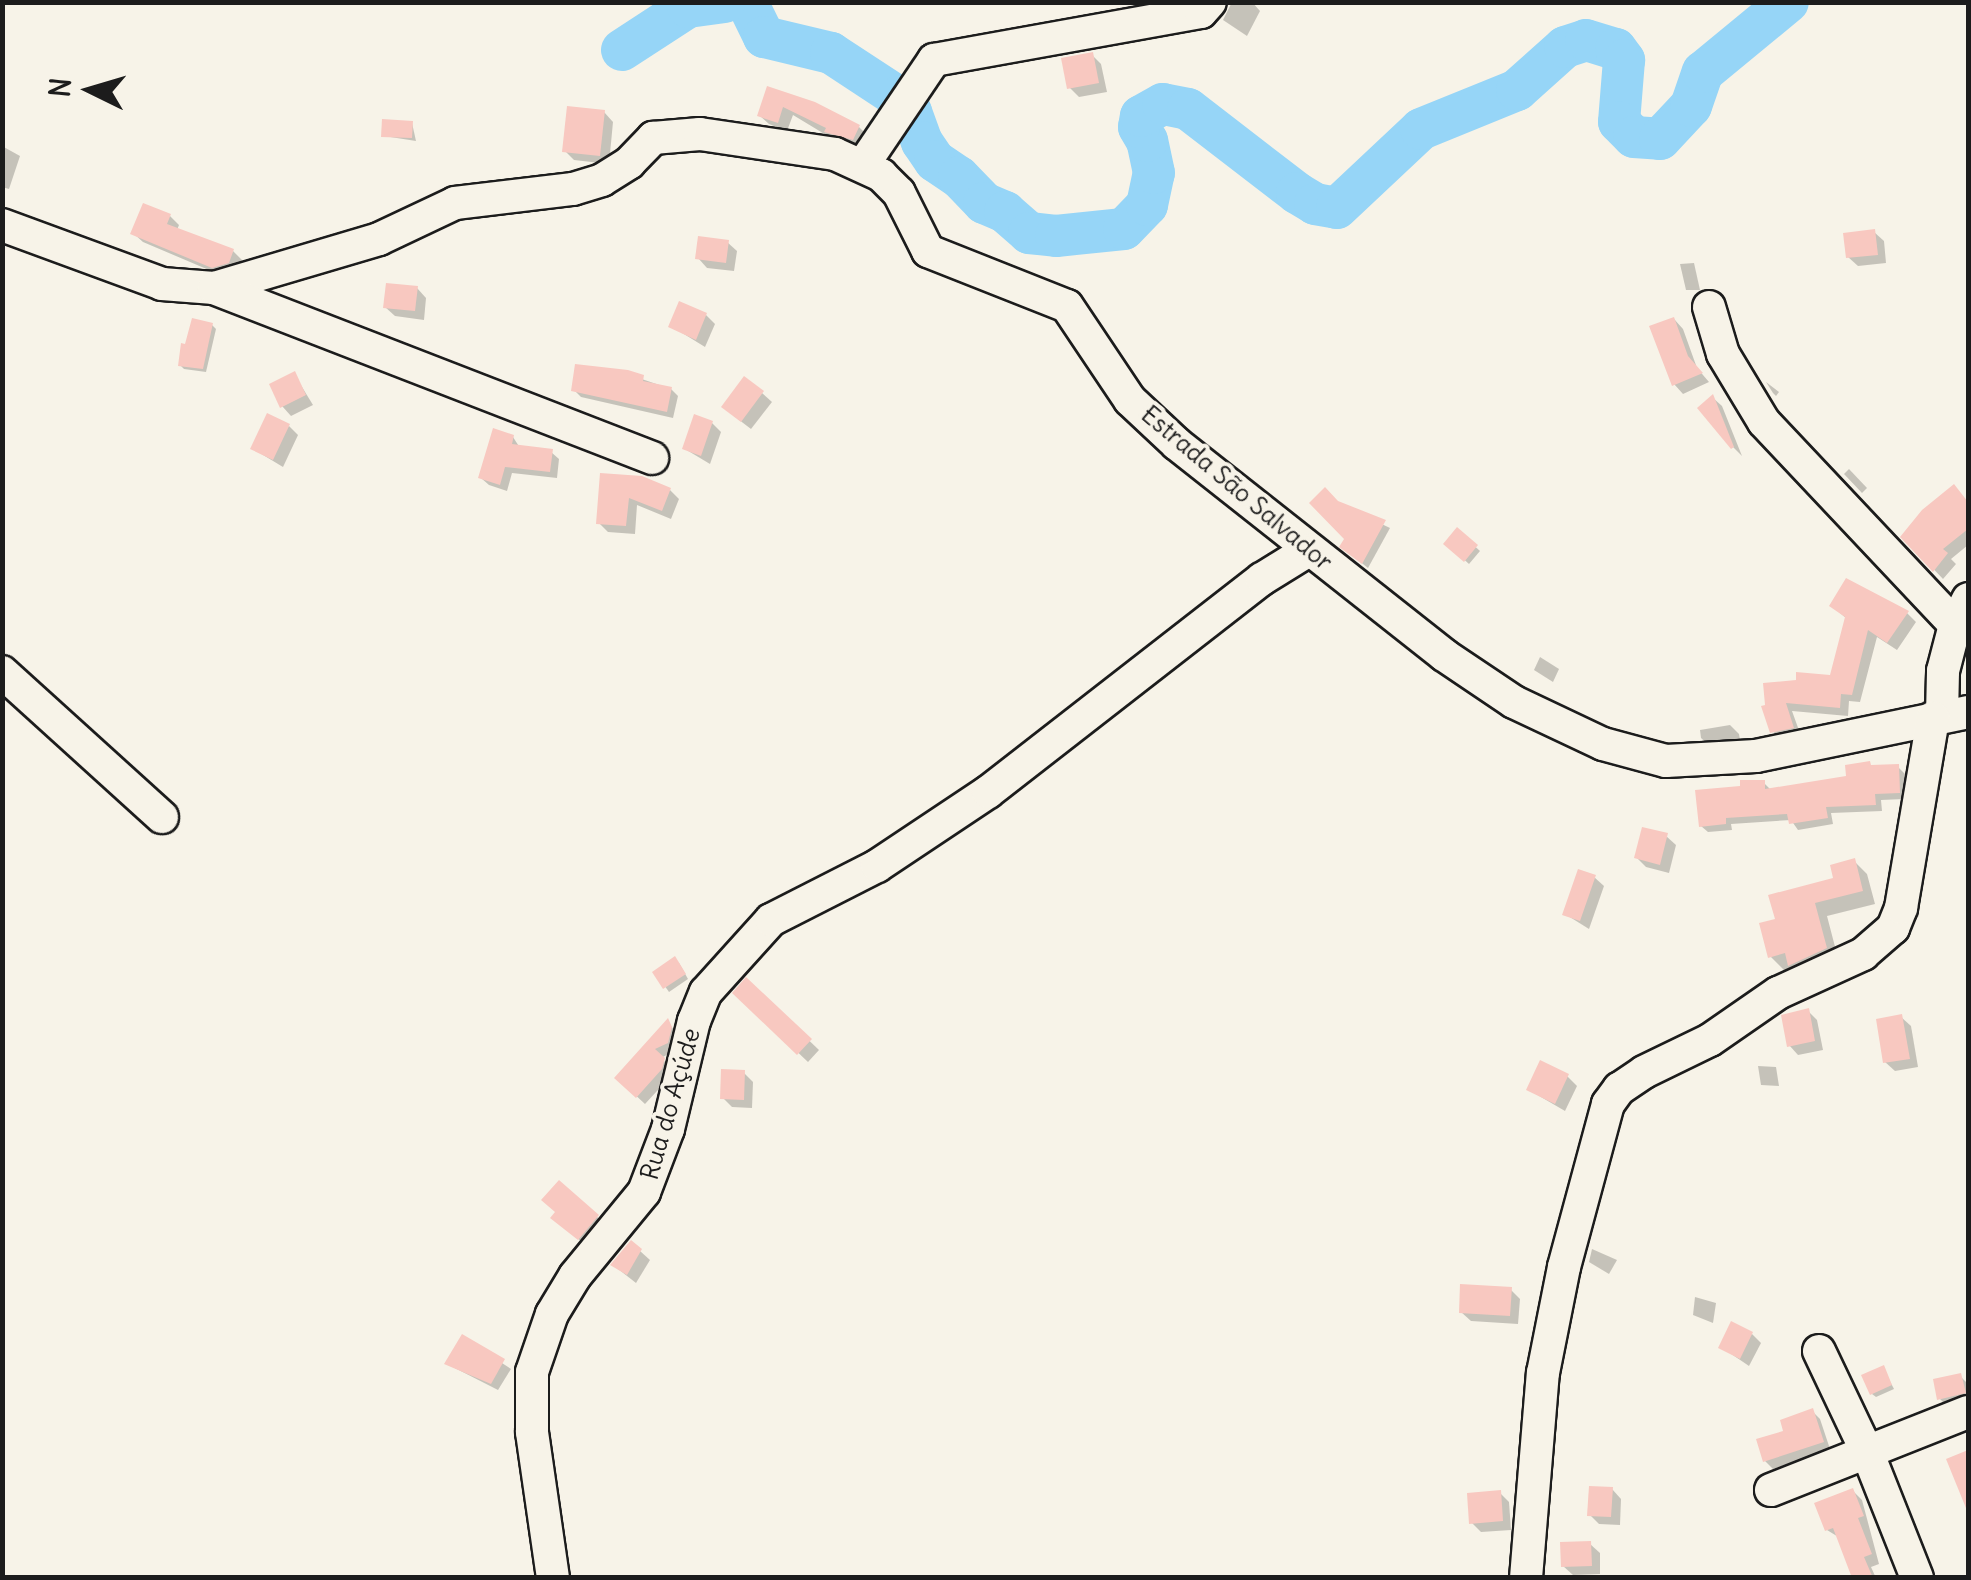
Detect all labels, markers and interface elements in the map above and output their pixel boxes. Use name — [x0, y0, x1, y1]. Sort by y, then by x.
north arrow — [40, 40, 140, 140]
text: N — [41, 76, 79, 99]
street label: Estrada São Salvador — [1135, 399, 1339, 577]
street label: Rua do Açúde — [634, 1025, 706, 1183]

